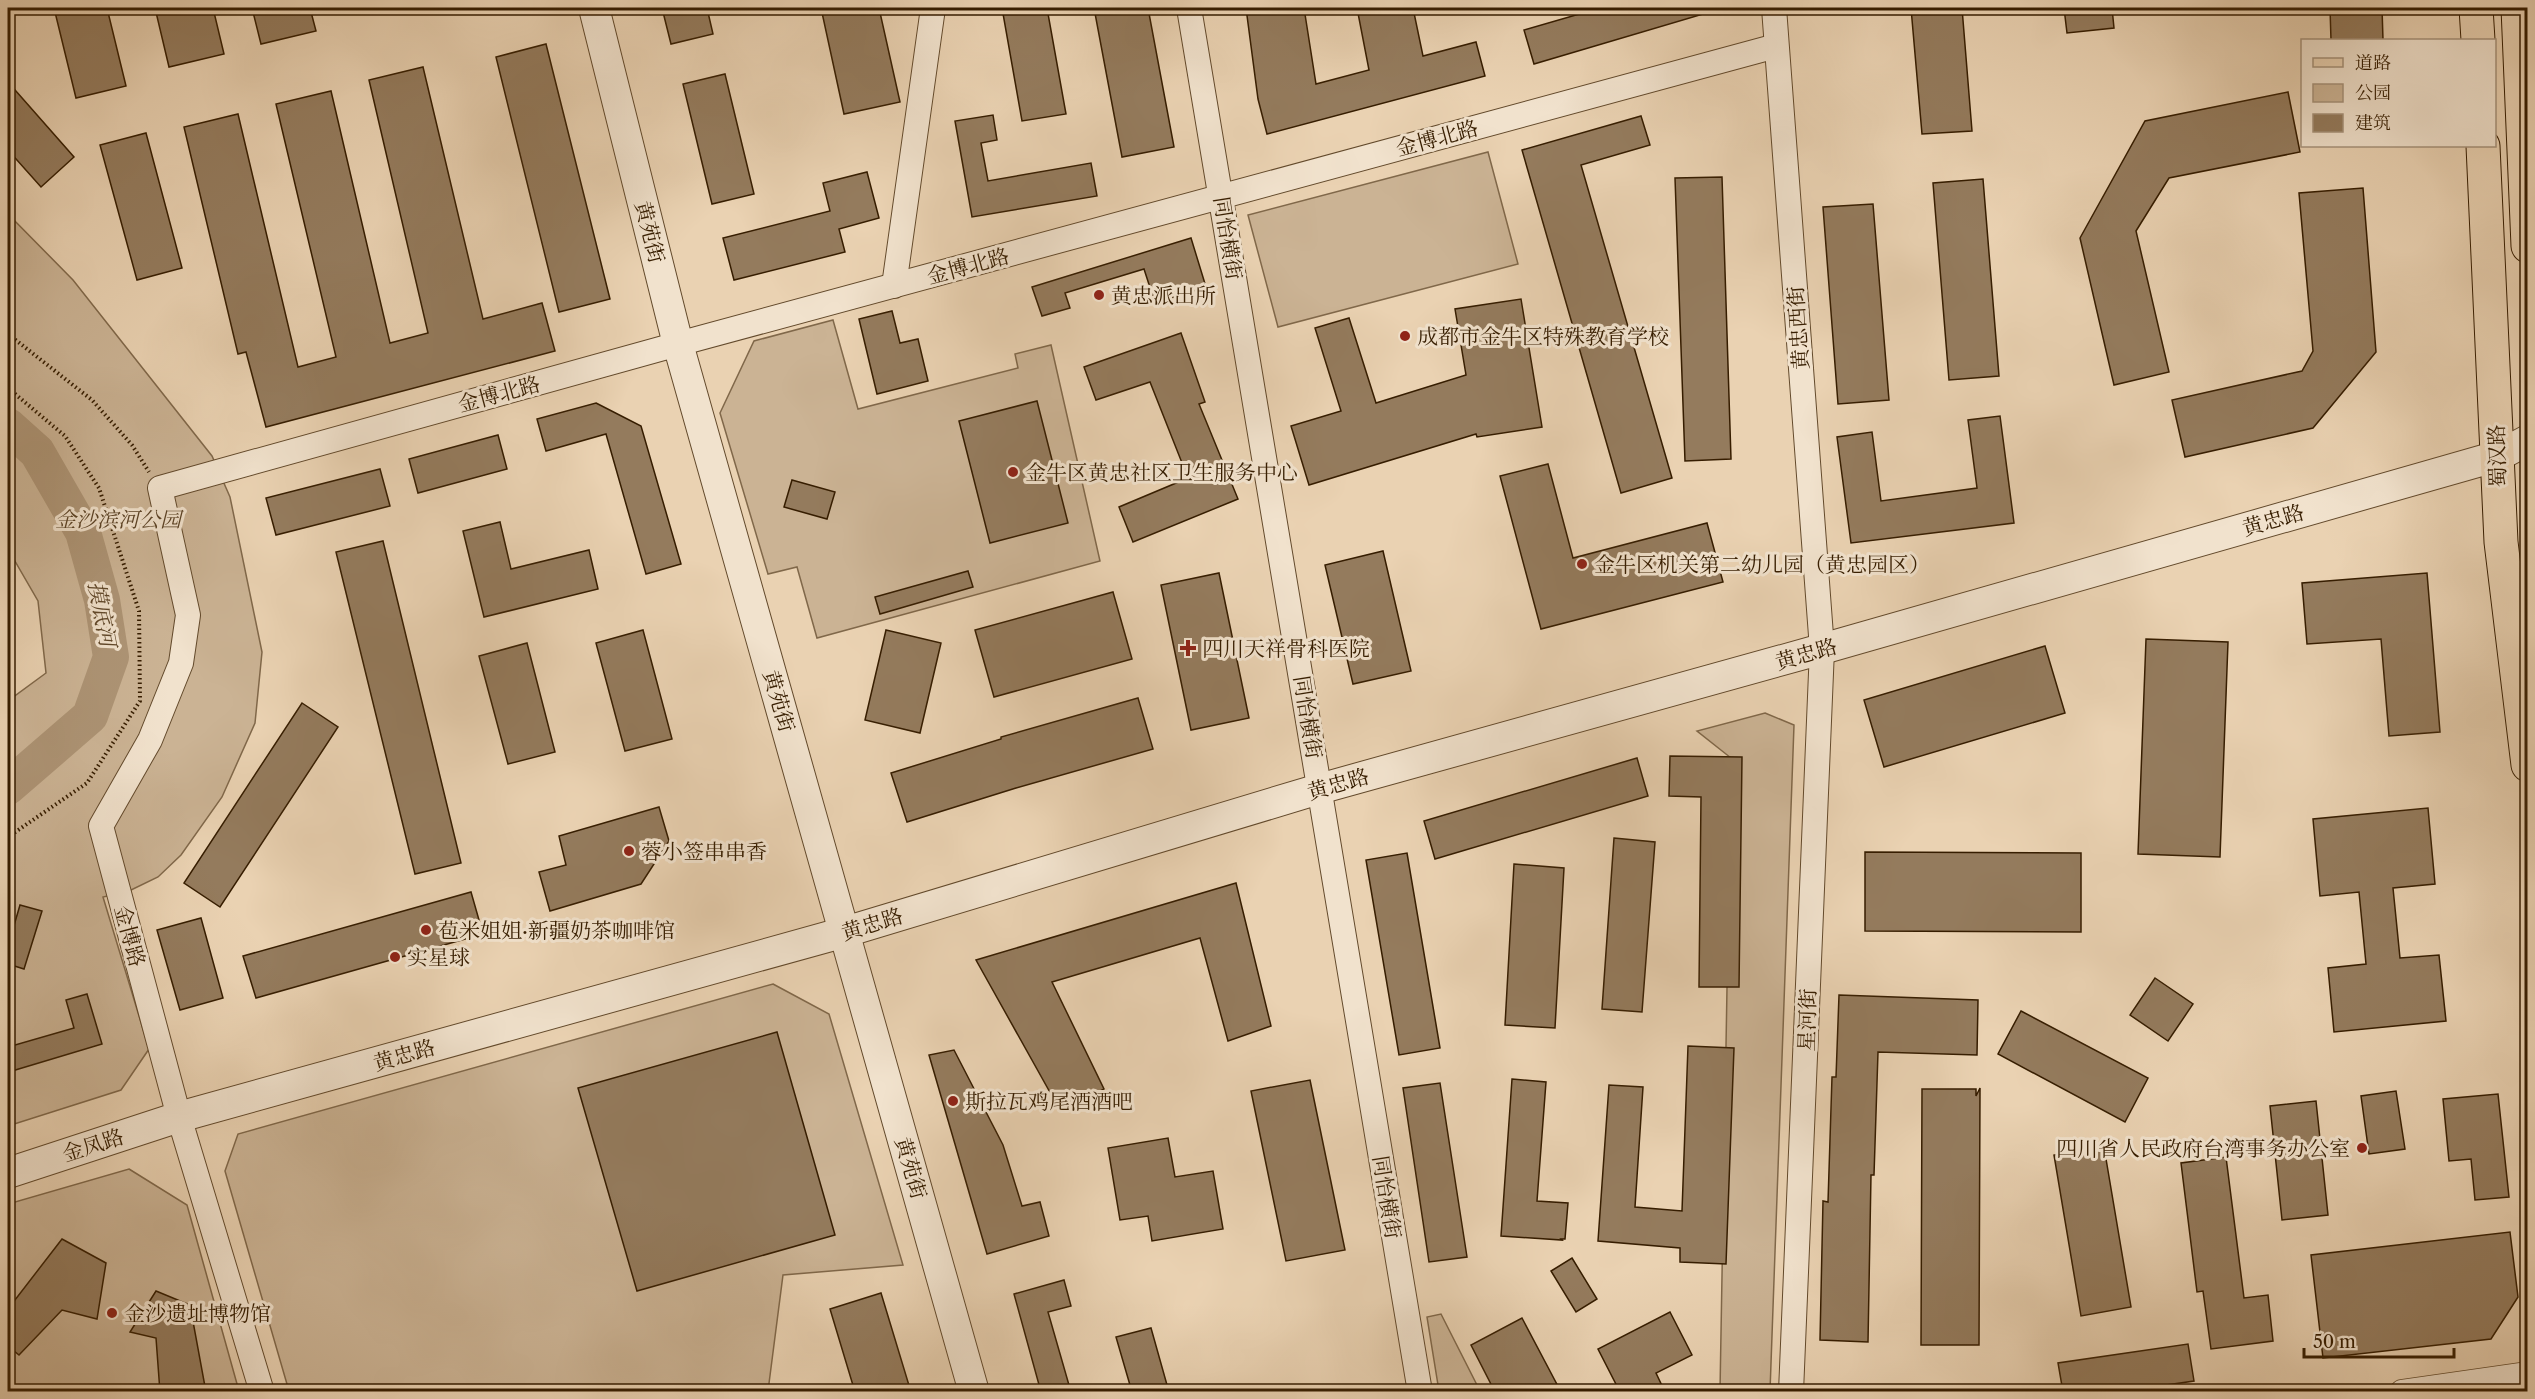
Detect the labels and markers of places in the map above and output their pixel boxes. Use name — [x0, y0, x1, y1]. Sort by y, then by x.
place label: 黄忠派出所 — [1111, 283, 1216, 308]
marker: 黄忠派出所 — [1092, 288, 1106, 302]
place label: 成都市金牛区特殊教育学校 — [1417, 324, 1669, 349]
marker: 成都市金牛区特殊教育学校 — [1398, 329, 1412, 343]
place label: 金牛区黄忠社区卫生服务中心 — [1025, 460, 1298, 485]
marker: 金牛区黄忠社区卫生服务中心 — [1006, 465, 1020, 479]
place label: 金牛区机关第二幼儿园（黄忠园区） — [1594, 552, 1930, 577]
marker: 金牛区机关第二幼儿园（黄忠园区） — [1575, 557, 1589, 571]
place label: 四川天祥骨科医院 — [1202, 636, 1370, 661]
marker: 四川天祥骨科医院 — [1179, 639, 1197, 657]
place label: 蓉小签串串香 — [641, 839, 767, 864]
marker: 蓉小签串串香 — [622, 844, 636, 858]
place label: 苞米姐姐·新疆奶茶咖啡馆 — [438, 918, 675, 943]
marker: 苞米姐姐·新疆奶茶咖啡馆 — [419, 923, 433, 937]
place label: 实星球 — [407, 945, 470, 970]
marker: 实星球 — [388, 950, 402, 964]
place label: 斯拉瓦鸡尾酒酒吧 — [965, 1089, 1133, 1114]
marker: 斯拉瓦鸡尾酒酒吧 — [946, 1094, 960, 1108]
place label: 四川省人民政府台湾事务办公室 — [2056, 1136, 2350, 1161]
marker: 四川省人民政府台湾事务办公室 — [2355, 1141, 2369, 1155]
place label: 金沙遗址博物馆 — [124, 1301, 271, 1326]
marker: 金沙遗址博物馆 — [105, 1306, 119, 1320]

